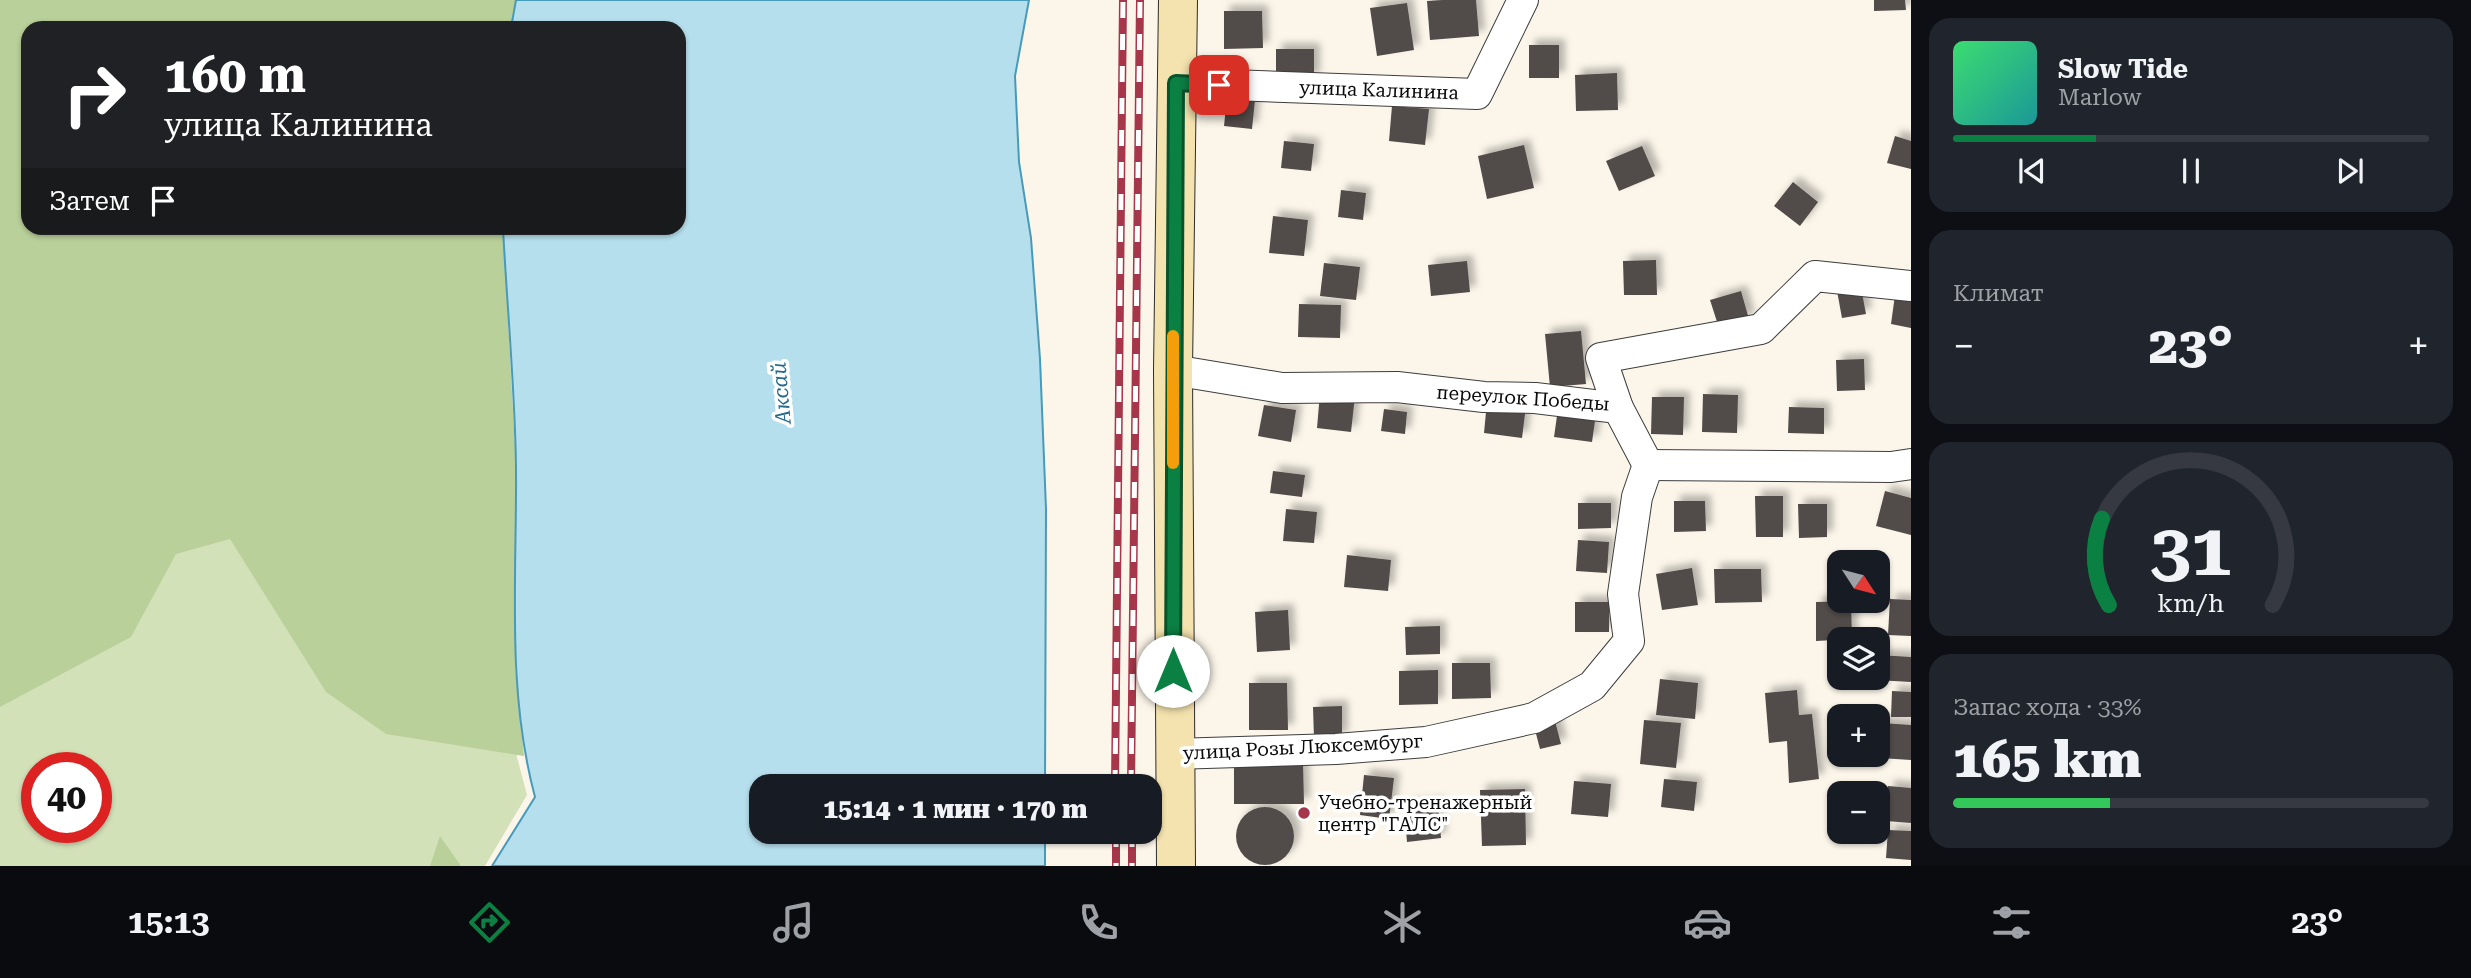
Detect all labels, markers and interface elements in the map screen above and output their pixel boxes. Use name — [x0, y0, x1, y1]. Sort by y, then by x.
text: 160 m — [164, 47, 306, 104]
icon: right — [49, 49, 140, 140]
text: Slow Tide — [2058, 54, 2188, 84]
pin — [1189, 55, 1249, 115]
icon: arrive — [1200, 66, 1238, 104]
street label: улица Калинина — [1299, 76, 1460, 104]
text: Marlow — [2058, 84, 2141, 111]
text: улица Калинина — [164, 106, 433, 144]
icon: previous — [2013, 152, 2051, 190]
icon: pause — [2172, 152, 2210, 190]
icon: next — [2331, 152, 2369, 190]
icon: arrive — [144, 182, 182, 220]
text: Затем — [49, 186, 130, 216]
text: Климат — [1953, 280, 2044, 307]
text: 23° — [2149, 315, 2233, 376]
text: − — [1953, 324, 1974, 368]
text: + — [2408, 324, 2429, 368]
water label: Аксай — [766, 361, 796, 427]
street label: переулок Победы — [1436, 380, 1610, 416]
text: 31 — [2150, 508, 2232, 593]
north arrow — [1827, 550, 1890, 612]
map controls — [1827, 550, 1890, 844]
text: km/h — [2158, 589, 2224, 618]
button: layers — [1827, 627, 1890, 690]
position arrow — [1136, 634, 1210, 708]
text: Запас хода · 33% — [1953, 694, 2142, 721]
button: + — [1827, 704, 1890, 767]
street label: улица Розы Люксембург — [1182, 729, 1424, 765]
text: 165 km — [1953, 729, 2141, 790]
speed limit sign: 40 — [21, 752, 112, 843]
button: − — [1827, 781, 1890, 844]
place label: Учебно-тренажерный центр "ГАЛС" — [1318, 791, 1532, 836]
text: 15:14 · 1 мин · 170 m — [823, 794, 1088, 824]
marker: Учебно-тренажерный центр "ГАЛС" — [1296, 805, 1312, 821]
icon: directions — [465, 898, 514, 947]
icon: music — [769, 898, 818, 947]
icon: phone — [1074, 898, 1123, 947]
icon: climate — [1378, 898, 1427, 947]
icon: car — [1683, 898, 1732, 947]
icon: filters — [1987, 898, 2036, 947]
text: 15:13 — [128, 903, 209, 941]
text: 23° — [2291, 903, 2343, 941]

